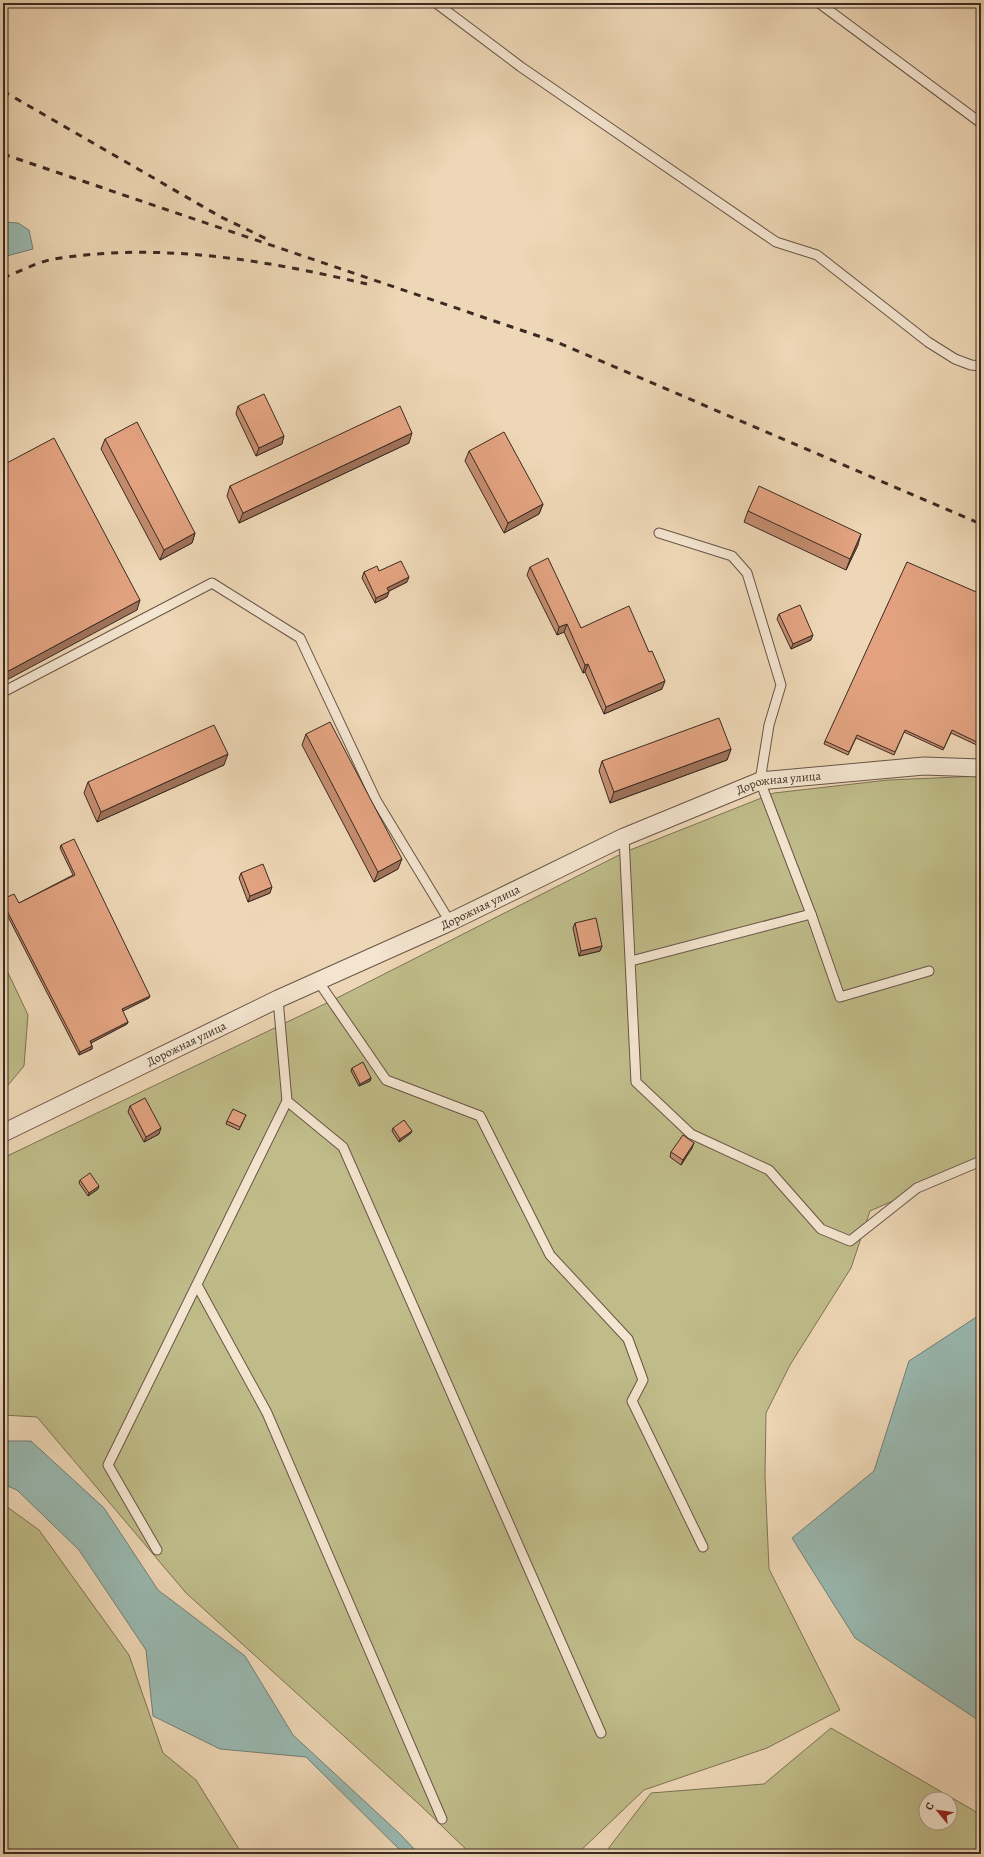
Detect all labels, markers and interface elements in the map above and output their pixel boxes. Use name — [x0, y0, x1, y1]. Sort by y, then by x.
street label: Дорожная улица — [734, 767, 822, 798]
street label: Дорожная улица — [438, 881, 523, 933]
street label: Дорожная улица — [144, 1017, 229, 1070]
north arrow — [918, 1791, 958, 1831]
text: С — [921, 1800, 938, 1813]

